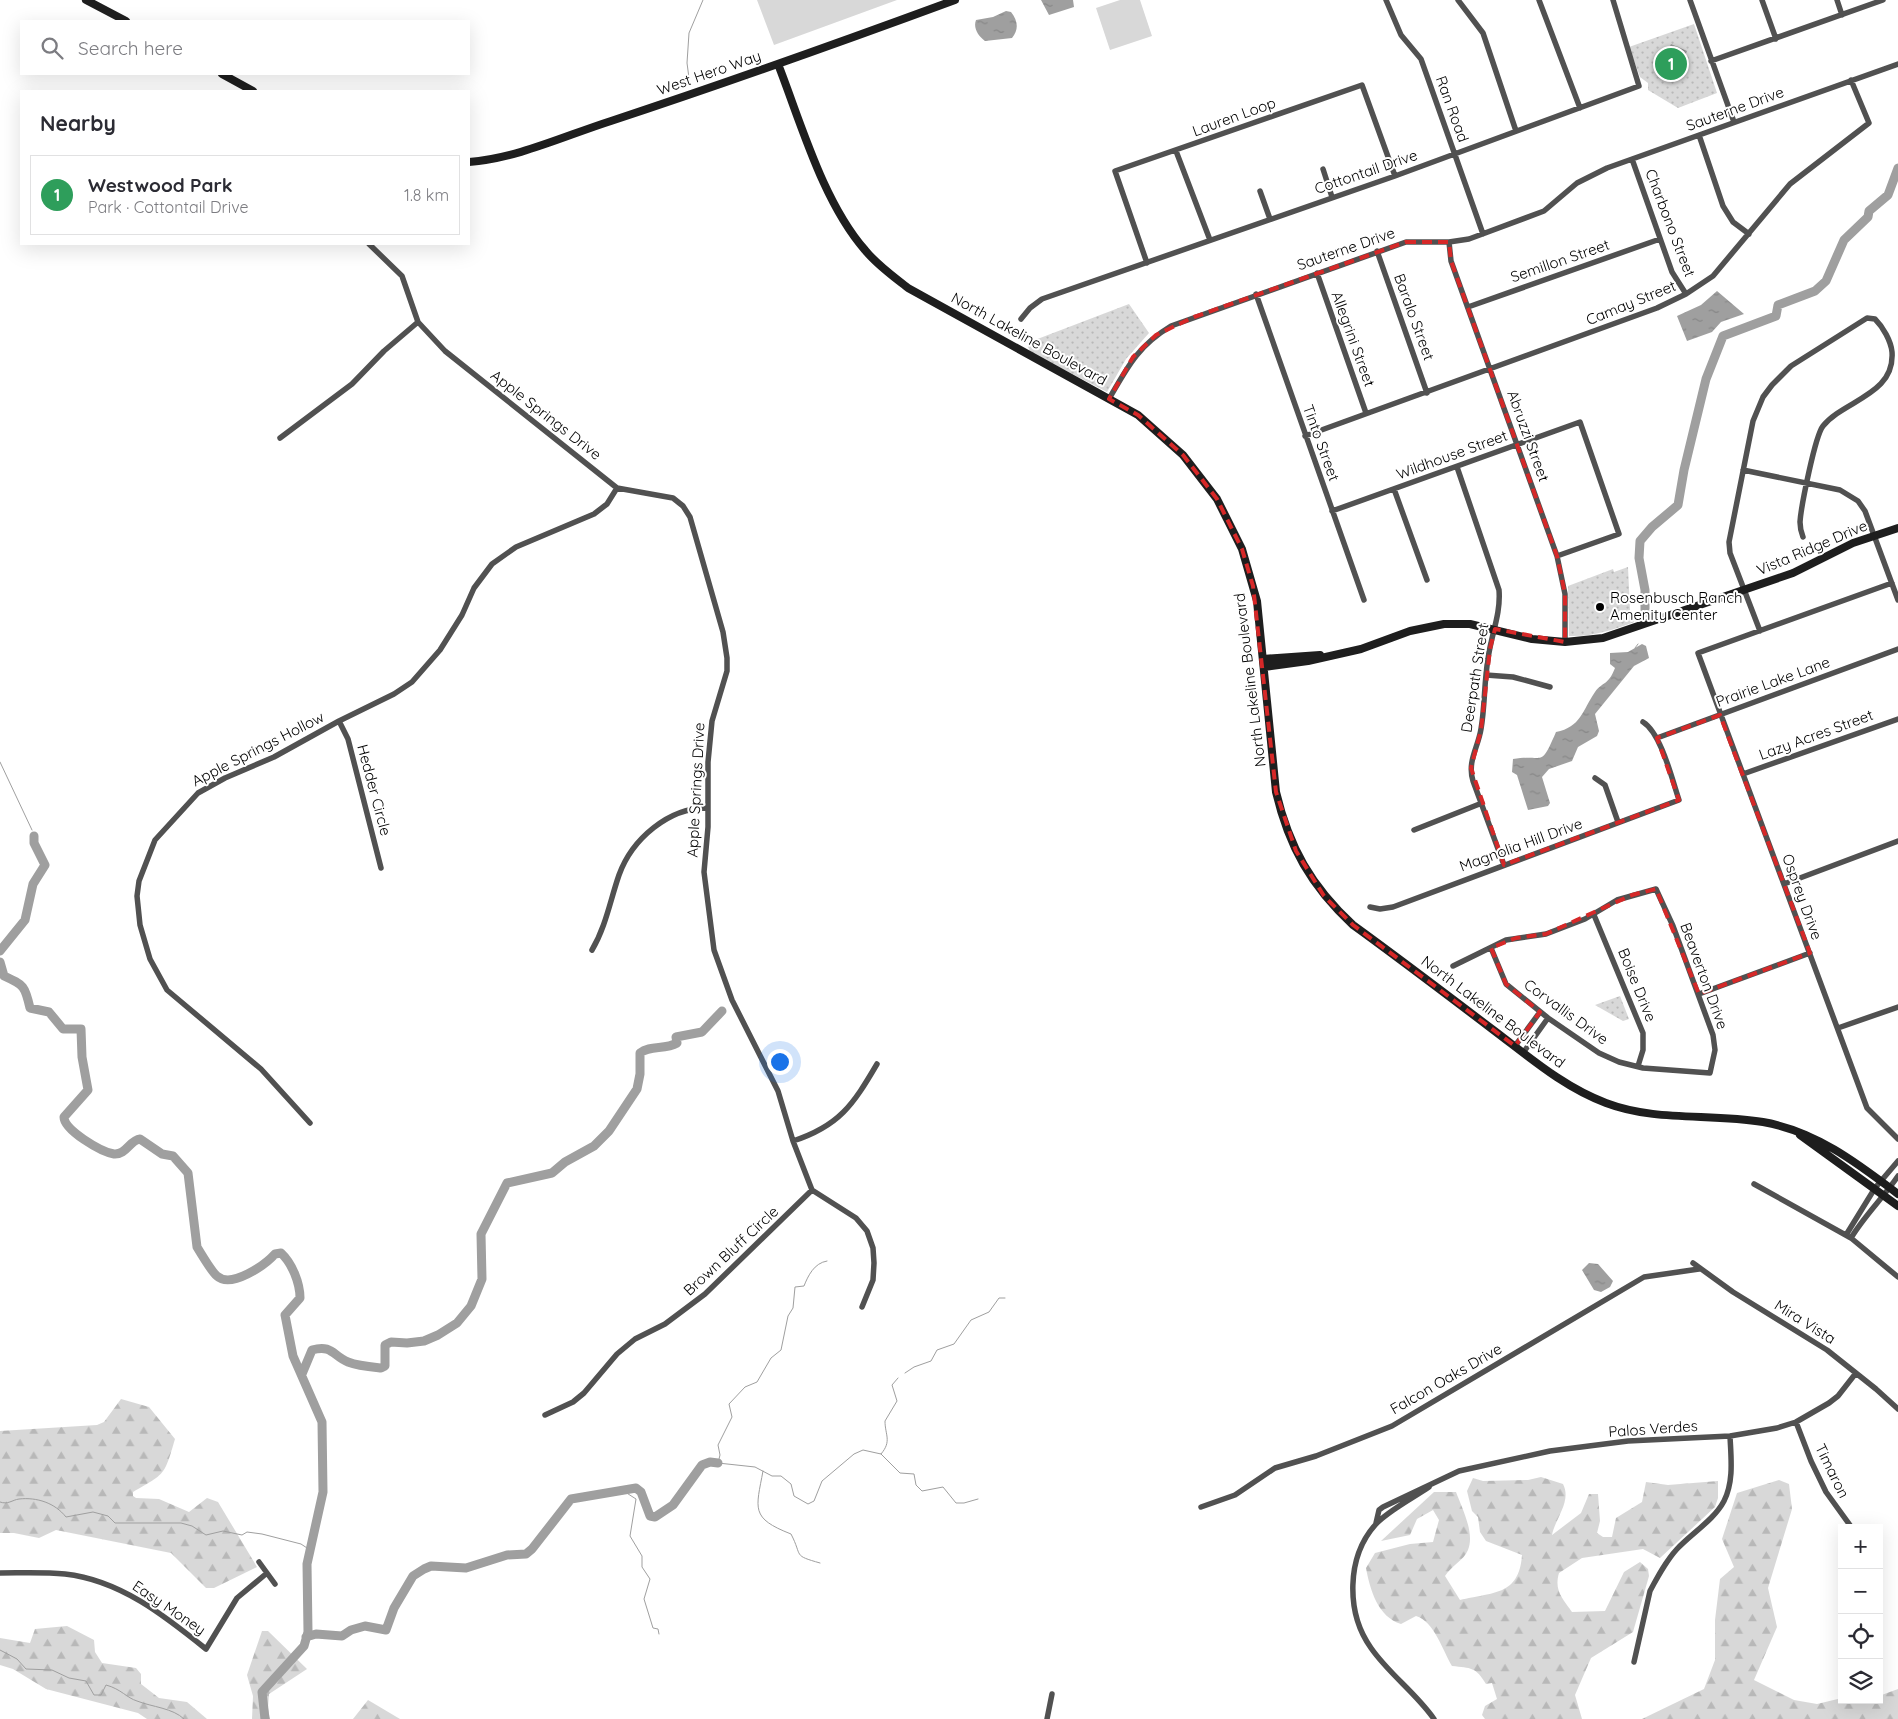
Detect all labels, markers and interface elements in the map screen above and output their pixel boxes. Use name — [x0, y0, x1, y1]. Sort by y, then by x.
search box — [20, 20, 470, 75]
icon: search — [38, 34, 66, 62]
text: Search here — [78, 36, 183, 60]
pin: 1 — [1655, 45, 1687, 83]
street label: West Hero Way — [654, 46, 763, 99]
street label: Ran Road — [1432, 73, 1473, 145]
street label: Sauterne Drive — [1683, 82, 1786, 135]
street label: Lauren Loop — [1190, 93, 1278, 140]
text: Nearby — [40, 110, 116, 136]
street label: Cottontail Drive — [1312, 145, 1420, 198]
street label: Charbono Street — [1641, 166, 1700, 280]
text: Westwood Park — [88, 173, 232, 197]
text: 1 — [54, 185, 60, 205]
text: 1.8 km — [404, 185, 449, 205]
text: Park · Cottontail Drive — [88, 197, 249, 217]
street label: Sauterne Drive — [1294, 223, 1397, 274]
street label: Semillon Street — [1508, 235, 1612, 286]
street label: Baralo Street — [1390, 271, 1439, 363]
street label: Camay Street — [1583, 276, 1679, 329]
street label: North Lakeline Boulevard — [948, 288, 1110, 389]
street label: Allegrini Street — [1327, 289, 1380, 389]
street label: Apple Springs Drive — [487, 365, 606, 464]
street label: Abruzzi Street — [1503, 388, 1554, 484]
street label: Tinto Street — [1299, 402, 1344, 484]
street label: Wildhouse Street — [1394, 426, 1510, 483]
street label: Vista Ridge Drive — [1754, 516, 1870, 579]
place label: Rosenbusch Ranch Amenity Center — [1610, 588, 1742, 624]
street label: North Lakeline Boulevard — [1229, 592, 1270, 768]
marker: Rosenbusch Ranch Amenity Center — [1594, 601, 1606, 613]
street label: Deerpath Street — [1456, 622, 1493, 734]
street label: Prairie Lake Lane — [1713, 652, 1832, 711]
street label: Lazy Acres Street — [1756, 705, 1876, 764]
street label: Apple Springs Hollow — [188, 707, 327, 790]
street label: Apple Springs Drive — [682, 722, 709, 858]
street label: Hedder Circle — [353, 742, 396, 838]
street label: Magnolia Hill Drive — [1457, 813, 1585, 876]
street label: Osprey Drive — [1778, 851, 1827, 942]
street label: Beaverton Drive — [1676, 920, 1733, 1032]
street label: Boise Drive — [1614, 945, 1661, 1024]
street label: North Lakeline Boulevard — [1418, 951, 1569, 1072]
street label: Corvallis Drive — [1520, 975, 1612, 1049]
your location — [767, 1049, 793, 1075]
street label: Brown Bluff Circle — [679, 1202, 782, 1299]
street label: Mira Vista — [1771, 1295, 1839, 1348]
street label: Falcon Oaks Drive — [1386, 1339, 1505, 1418]
street label: Palos Verdes — [1608, 1416, 1698, 1441]
street label: Timaron — [1811, 1440, 1854, 1501]
map controls — [1838, 1524, 1883, 1704]
button: + — [1838, 1524, 1883, 1569]
button: − — [1838, 1569, 1883, 1614]
street label: Easy Money — [129, 1576, 210, 1639]
button: locate — [1838, 1614, 1883, 1659]
button: layers — [1838, 1659, 1883, 1704]

